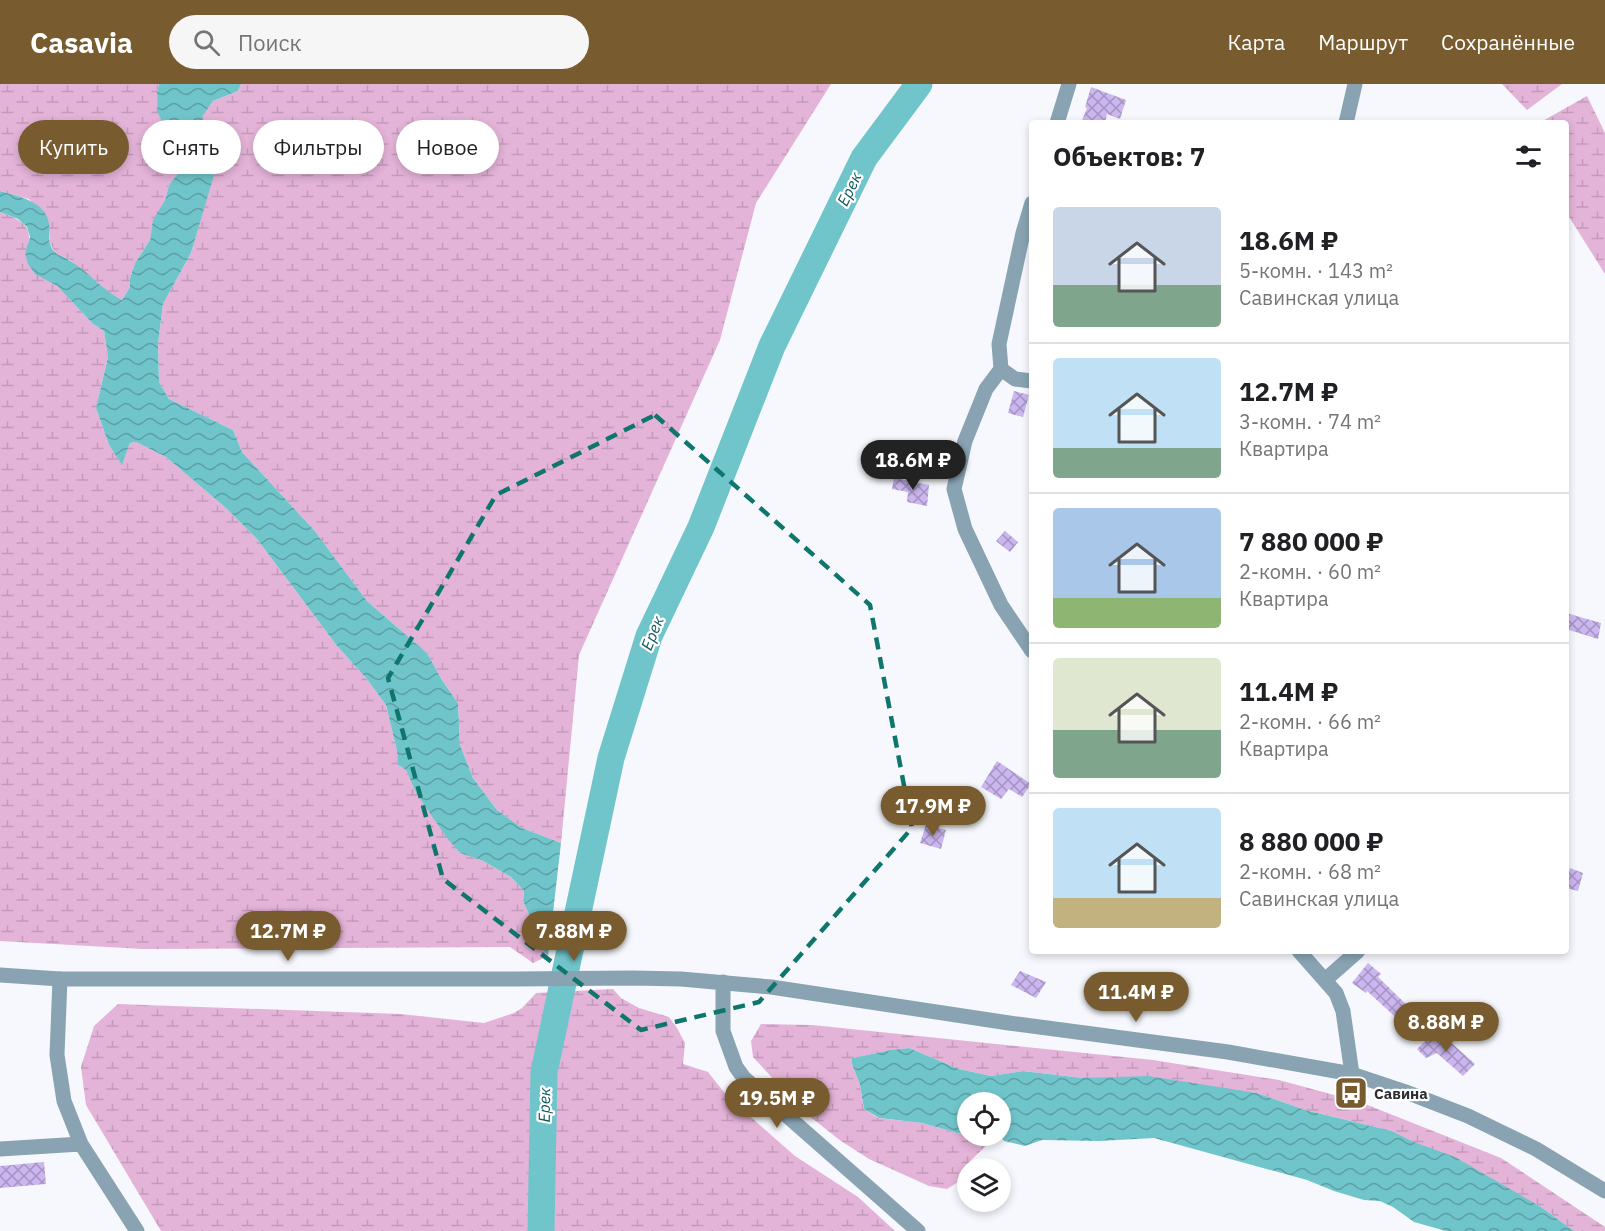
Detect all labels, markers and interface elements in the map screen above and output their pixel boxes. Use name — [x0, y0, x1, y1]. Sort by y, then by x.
search box — [169, 15, 589, 69]
text: Casavia — [30, 24, 133, 61]
icon: search — [190, 26, 223, 59]
text: Поиск — [238, 28, 302, 57]
text: Карта — [1227, 28, 1285, 56]
text: Маршрут — [1318, 28, 1408, 56]
text: Сохранённые — [1441, 28, 1575, 56]
chip: Купить — [18, 120, 129, 174]
chip: Снять — [141, 120, 241, 174]
chip: Фильтры — [253, 120, 384, 174]
chip: Новое — [396, 120, 499, 174]
text: Объектов: 7 — [1053, 139, 1205, 173]
icon: filters — [1512, 140, 1545, 173]
water label: Ерек — [832, 169, 866, 209]
text: 18.6M ₽ — [1239, 223, 1338, 257]
icon: home — [1101, 231, 1173, 303]
text: 5-комн. · 143 m² — [1239, 257, 1393, 284]
text: Савинская улица — [1239, 284, 1399, 311]
text: 12.7M ₽ — [1239, 374, 1338, 408]
icon: home — [1101, 382, 1173, 454]
text: 3-комн. · 74 m² — [1239, 408, 1381, 435]
text: Квартира — [1239, 435, 1329, 462]
pin: 18.6M ₽ — [858, 440, 968, 491]
text: 18.6M ₽ — [875, 446, 951, 473]
text: 7 880 000 ₽ — [1239, 524, 1384, 558]
icon: home — [1101, 532, 1173, 604]
text: 2-комн. · 60 m² — [1239, 558, 1381, 585]
text: Квартира — [1239, 585, 1329, 612]
water label: Ерек — [636, 613, 668, 653]
text: 11.4M ₽ — [1239, 674, 1338, 708]
icon: home — [1101, 682, 1173, 754]
text: 2-комн. · 66 m² — [1239, 708, 1381, 735]
text: Квартира — [1239, 735, 1329, 762]
pin: 17.9M ₽ — [878, 786, 988, 837]
text: 17.9M ₽ — [895, 792, 971, 819]
text: 8 880 000 ₽ — [1239, 824, 1384, 858]
icon: home — [1101, 832, 1173, 904]
text: 2-комн. · 68 m² — [1239, 858, 1381, 885]
text: Савинская улица — [1239, 885, 1399, 912]
pin: 12.7M ₽ — [233, 911, 343, 962]
pin: 7.88M ₽ — [519, 911, 629, 962]
text: 12.7M ₽ — [250, 917, 326, 944]
text: 7.88M ₽ — [536, 917, 612, 944]
pin: 11.4M ₽ — [1081, 972, 1191, 1023]
text: 11.4M ₽ — [1098, 978, 1174, 1005]
pin: 8.88M ₽ — [1391, 1002, 1501, 1053]
text: 8.88M ₽ — [1408, 1008, 1484, 1035]
bus stop icon: Савина — [1333, 1075, 1369, 1111]
pin: 19.5M ₽ — [722, 1078, 832, 1129]
text: 19.5M ₽ — [739, 1084, 815, 1111]
place label: Савина — [1374, 1084, 1428, 1103]
water label: Ерек — [534, 1087, 554, 1123]
map controls — [957, 1092, 1011, 1212]
button: locate — [957, 1092, 1011, 1146]
button: layers — [957, 1158, 1011, 1212]

